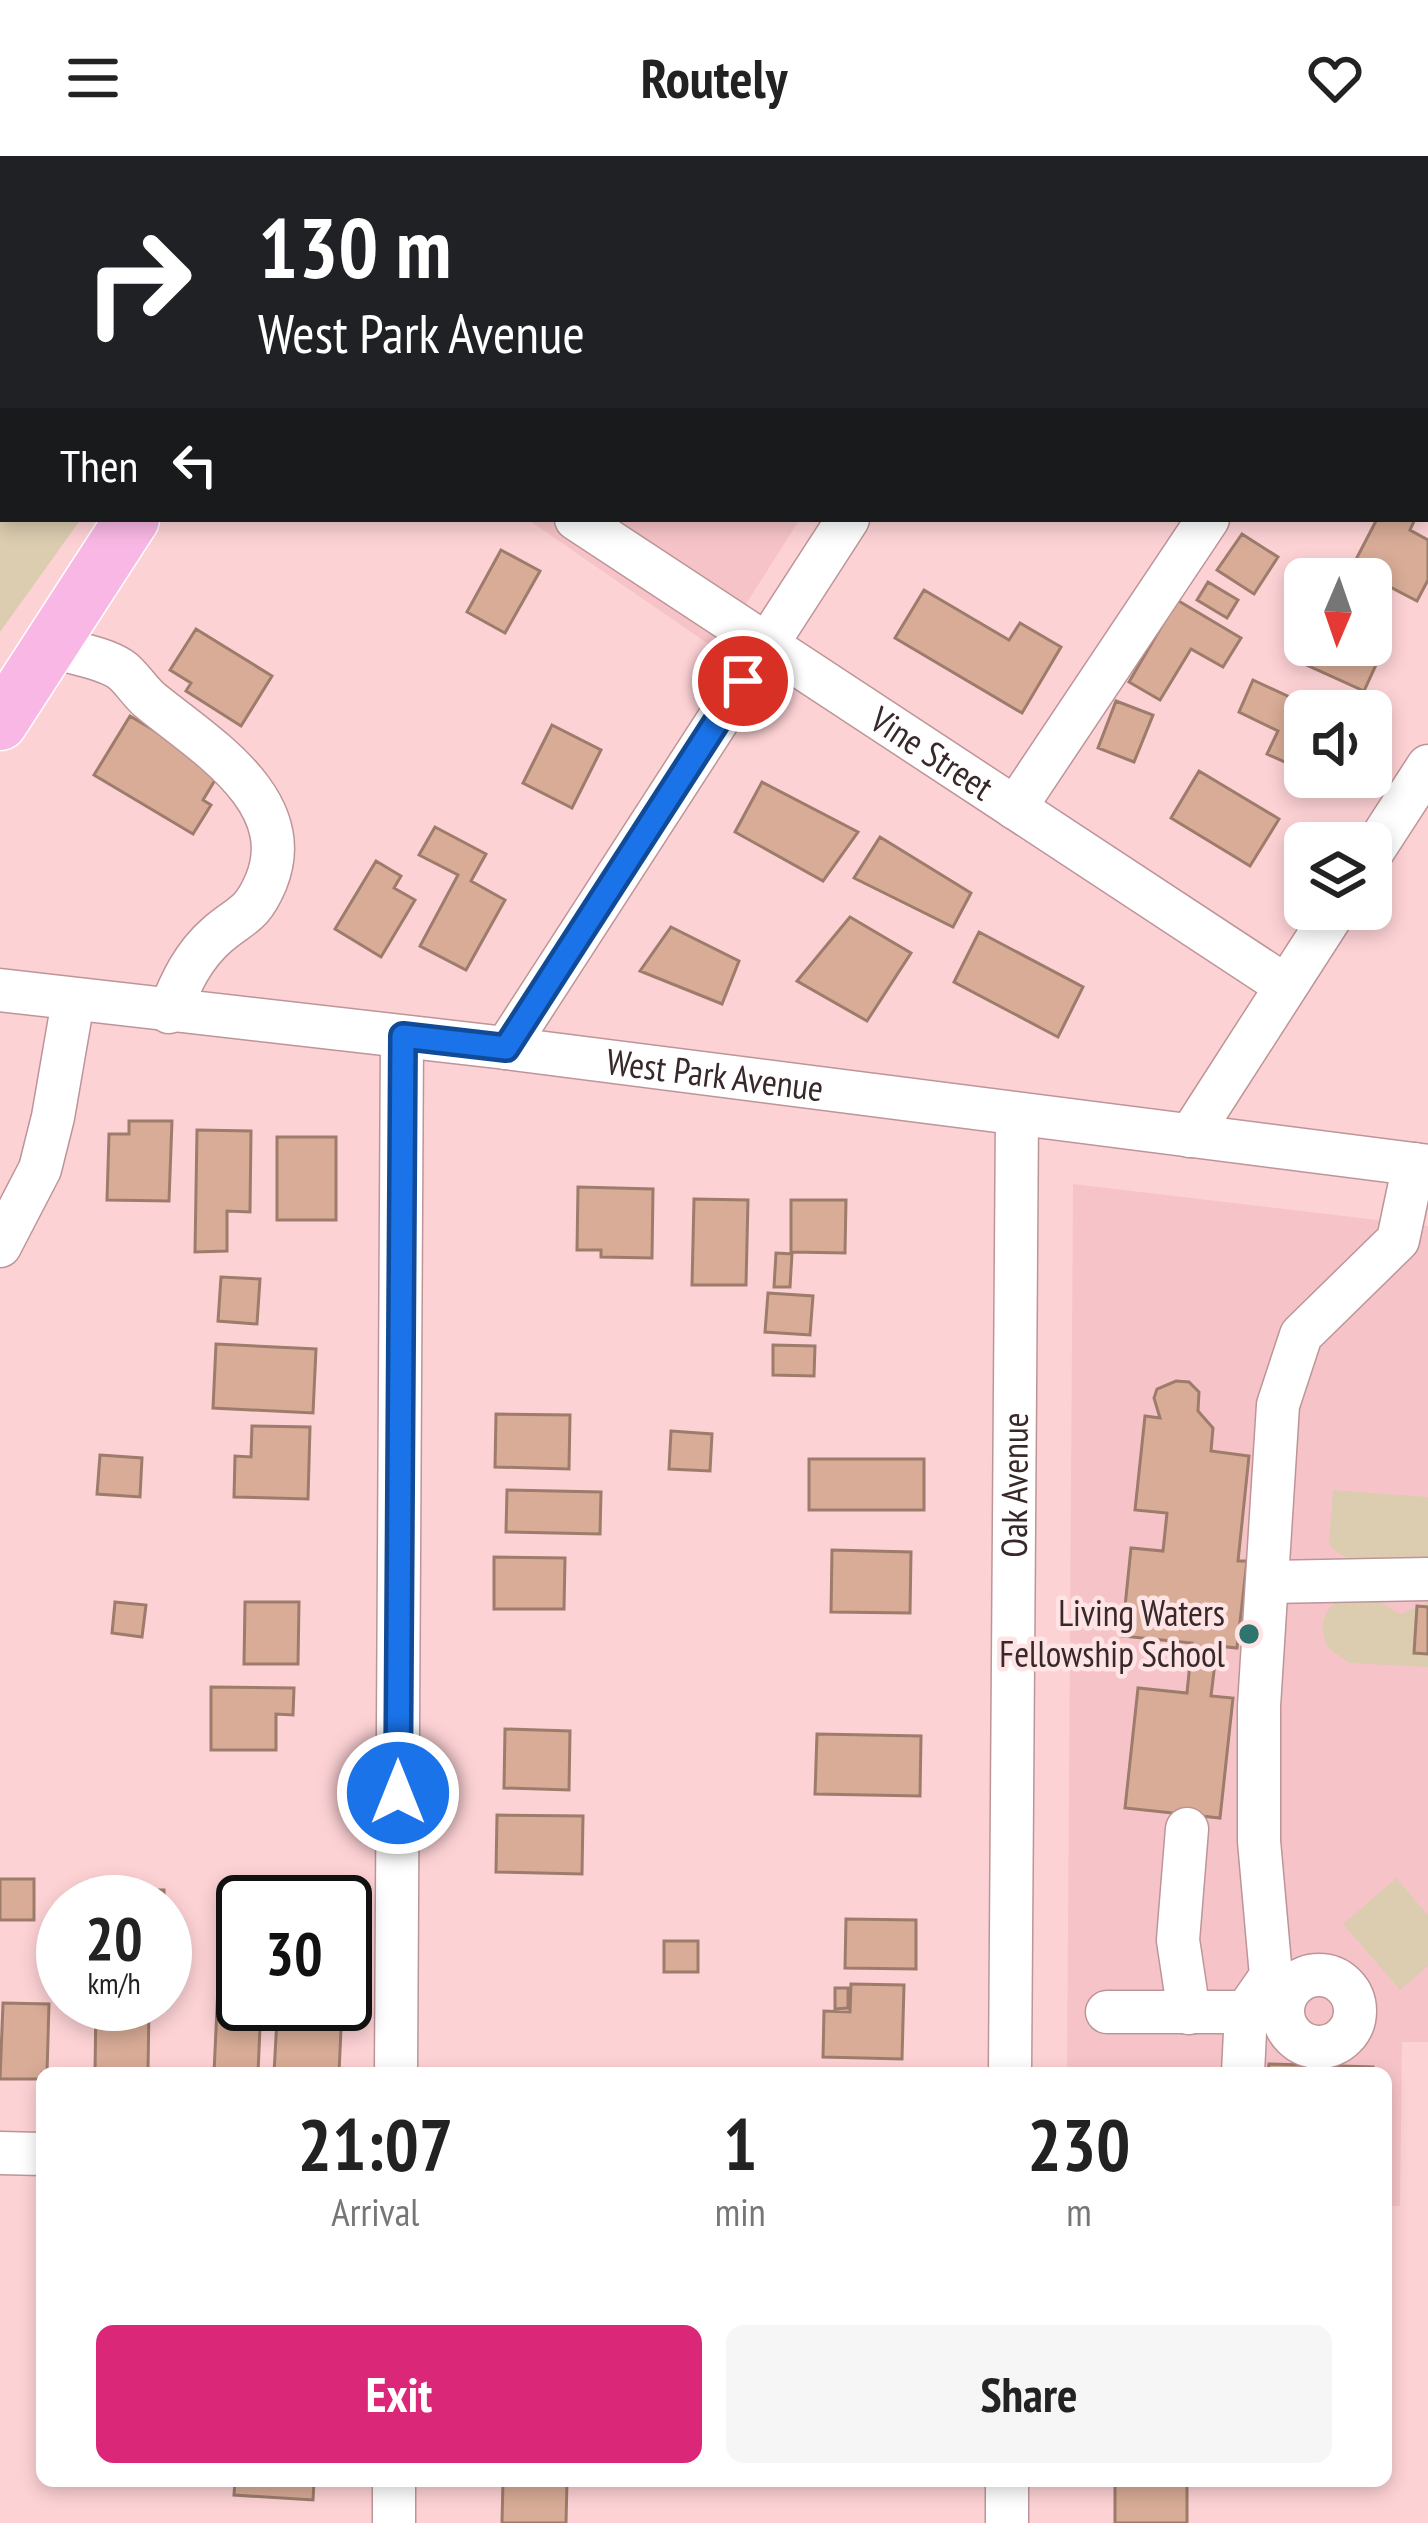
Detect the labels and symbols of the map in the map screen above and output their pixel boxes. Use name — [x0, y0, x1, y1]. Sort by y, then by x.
north arrow — [1284, 558, 1392, 666]
pin — [692, 630, 794, 732]
street label: Vine Street — [861, 695, 1003, 810]
street label: West Park Avenue — [604, 1037, 826, 1111]
street label: Oak Avenue — [990, 1412, 1038, 1558]
place label: Living Waters Fellowship School — [999, 1589, 1226, 1677]
marker: Living Waters Fellowship School — [1236, 1621, 1262, 1647]
position arrow — [335, 1730, 461, 1856]
speed limit sign: 30 — [216, 1875, 372, 2031]

